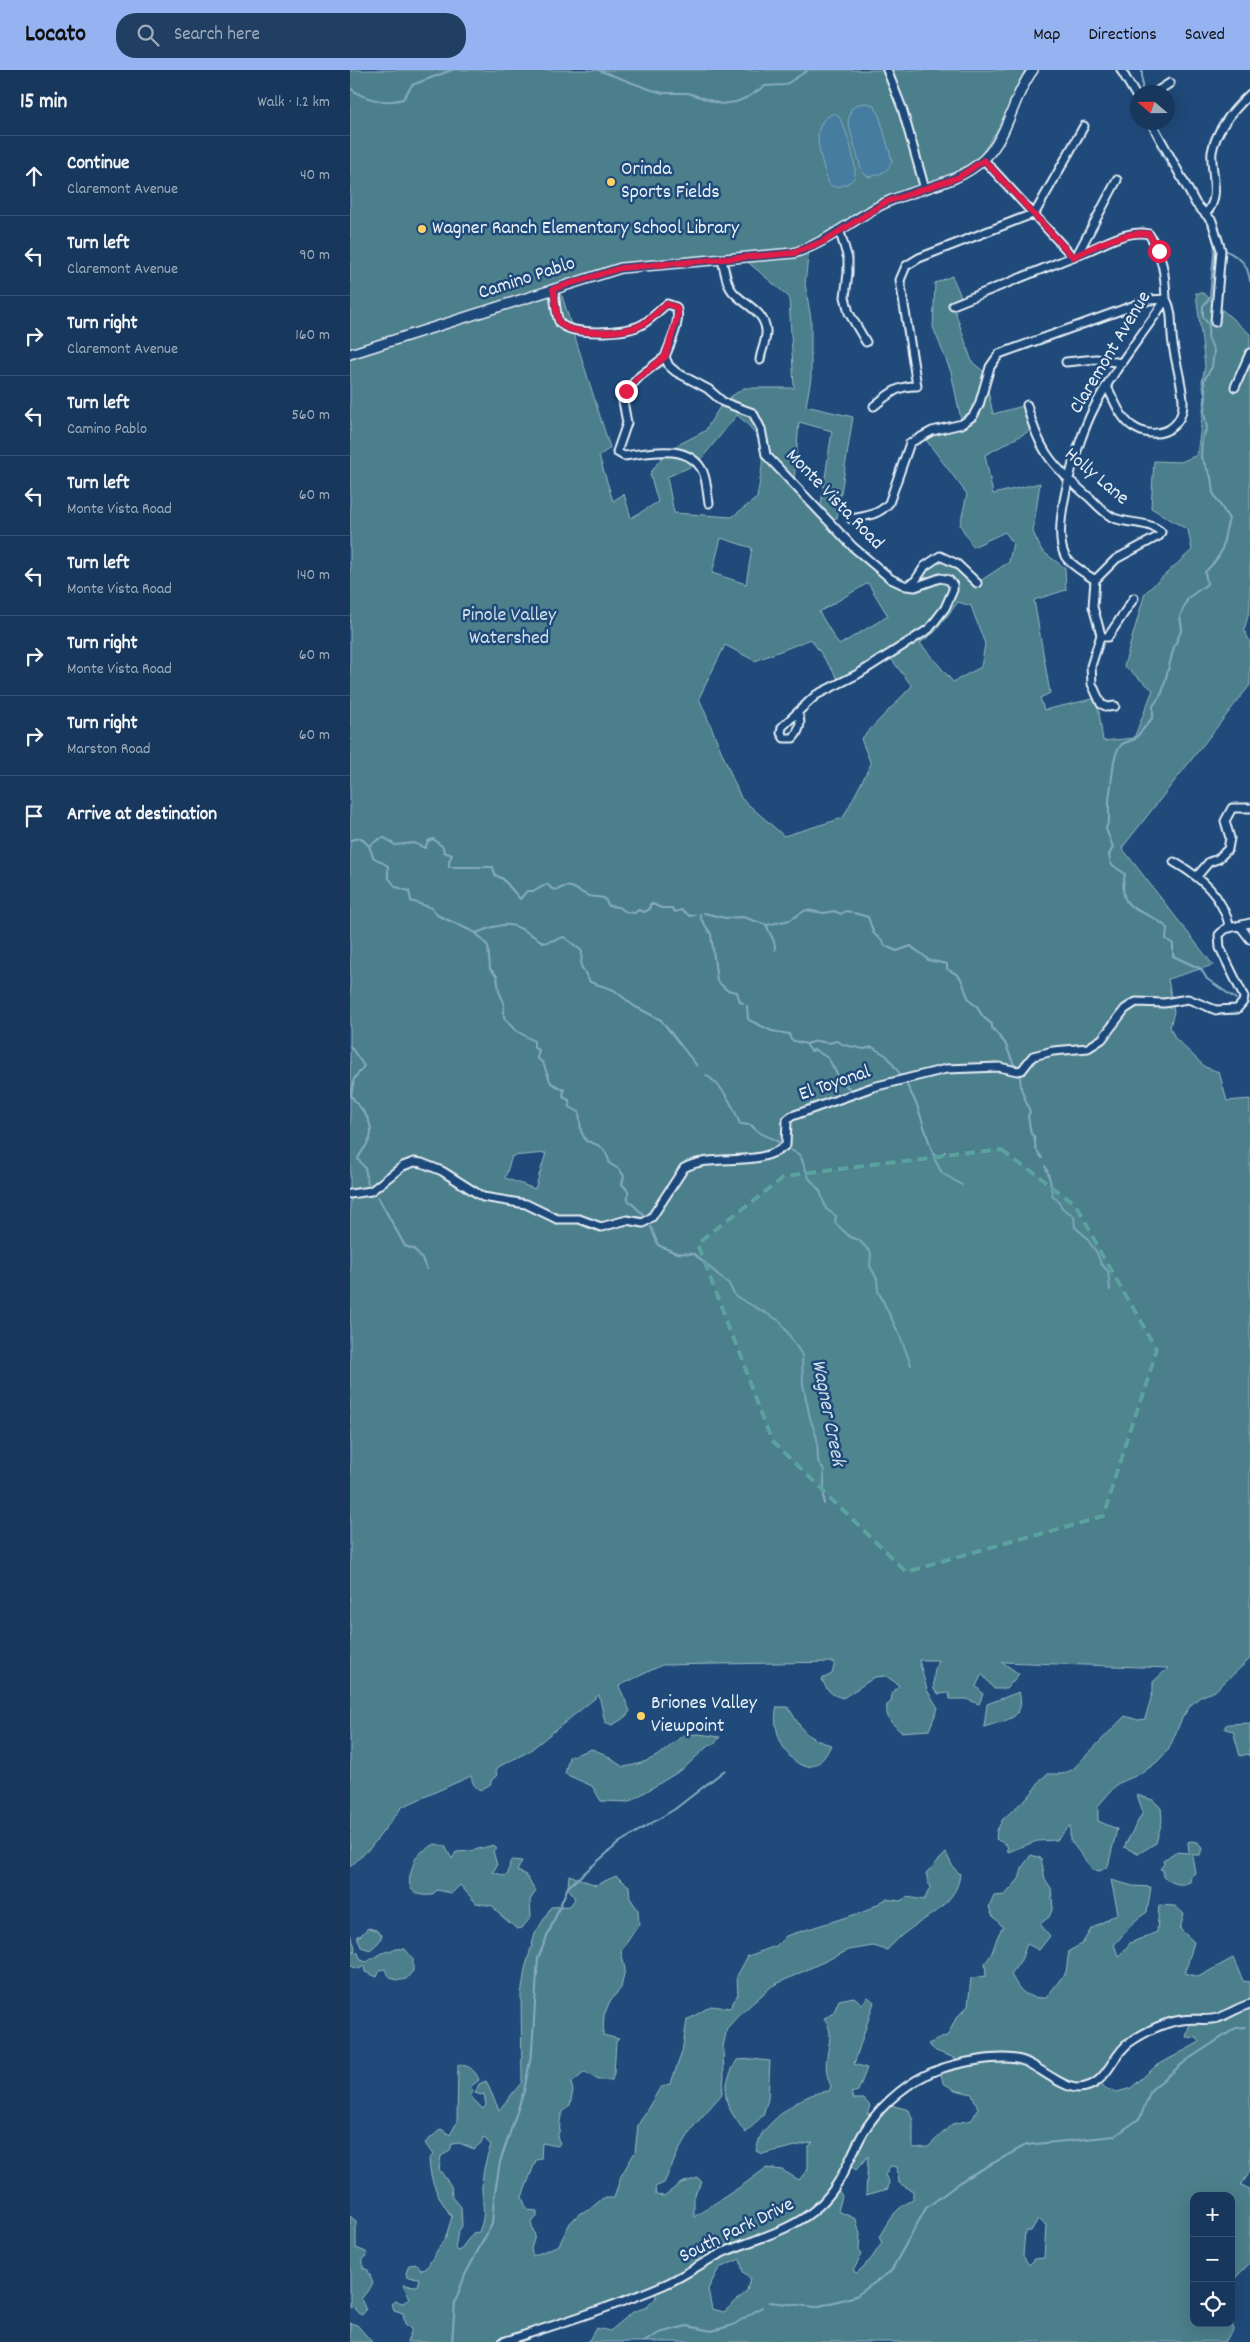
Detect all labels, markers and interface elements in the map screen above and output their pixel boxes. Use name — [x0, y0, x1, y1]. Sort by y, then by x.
search box — [116, 13, 466, 58]
text: Locato — [25, 18, 86, 52]
icon: search — [134, 21, 162, 49]
text: Search here — [174, 22, 260, 49]
text: Map — [1033, 23, 1060, 48]
text: Directions — [1088, 23, 1157, 48]
text: Saved — [1185, 23, 1225, 48]
north arrow — [1130, 85, 1175, 130]
text: 15 min — [20, 88, 67, 118]
text: Walk · 1.2 km — [258, 91, 330, 114]
text: Continue — [67, 151, 129, 178]
place label: Orinda Sports Fields — [621, 156, 720, 207]
icon: ahead — [20, 162, 48, 190]
text: 40 m — [300, 164, 330, 187]
marker: Orinda Sports Fields — [605, 176, 617, 188]
text: Claremont Avenue — [67, 178, 178, 201]
place label: Wagner Ranch Elementary School Library — [432, 215, 740, 243]
marker: Wagner Ranch Elementary School Library — [416, 223, 428, 235]
text: Turn left — [67, 231, 130, 258]
route start — [1148, 240, 1171, 263]
icon: left — [20, 242, 48, 270]
text: 90 m — [299, 244, 330, 267]
street label: Camino Pablo — [475, 250, 579, 308]
text: Claremont Avenue — [67, 258, 178, 281]
street label: Claremont Avenue — [1063, 286, 1159, 420]
text: Turn right — [67, 311, 138, 338]
icon: right — [20, 322, 48, 350]
text: 160 m — [295, 324, 330, 347]
text: Claremont Avenue — [67, 338, 178, 361]
route end — [615, 380, 638, 403]
text: Turn left — [67, 391, 130, 418]
icon: left — [20, 402, 48, 430]
text: 560 m — [291, 404, 330, 427]
text: Camino Pablo — [67, 418, 147, 441]
street label: Holly Lane — [1058, 442, 1135, 513]
street label: Monte Vista Road — [778, 443, 890, 557]
text: Turn left — [67, 471, 130, 498]
icon: left — [20, 482, 48, 510]
text: 60 m — [299, 484, 330, 507]
text: Monte Vista Road — [67, 498, 172, 521]
text: Turn left — [67, 551, 130, 578]
icon: left — [20, 562, 48, 590]
text: 140 m — [296, 564, 330, 587]
text: Monte Vista Road — [67, 578, 172, 601]
park label: Pinole Valley Watershed — [462, 602, 557, 653]
text: Turn right — [67, 631, 138, 658]
icon: right — [20, 642, 48, 670]
text: 60 m — [299, 644, 330, 667]
text: Monte Vista Road — [67, 658, 172, 681]
text: Turn right — [67, 711, 138, 738]
icon: right — [20, 722, 48, 750]
text: 60 m — [299, 724, 330, 747]
text: Marston Road — [67, 738, 151, 761]
icon: arrive — [20, 802, 48, 830]
text: Arrive at destination — [67, 802, 217, 829]
street label: El Toyonal — [796, 1059, 875, 1109]
water label: Wagner Creek — [802, 1357, 852, 1471]
place label: Briones Valley Viewpoint — [651, 1690, 758, 1741]
marker: Briones Valley Viewpoint — [635, 1710, 647, 1722]
street label: South Park Drive — [675, 2191, 799, 2271]
map controls — [1190, 2192, 1235, 2327]
button: + — [1190, 2192, 1235, 2237]
button: − — [1190, 2237, 1235, 2282]
button: locate — [1190, 2282, 1235, 2327]

